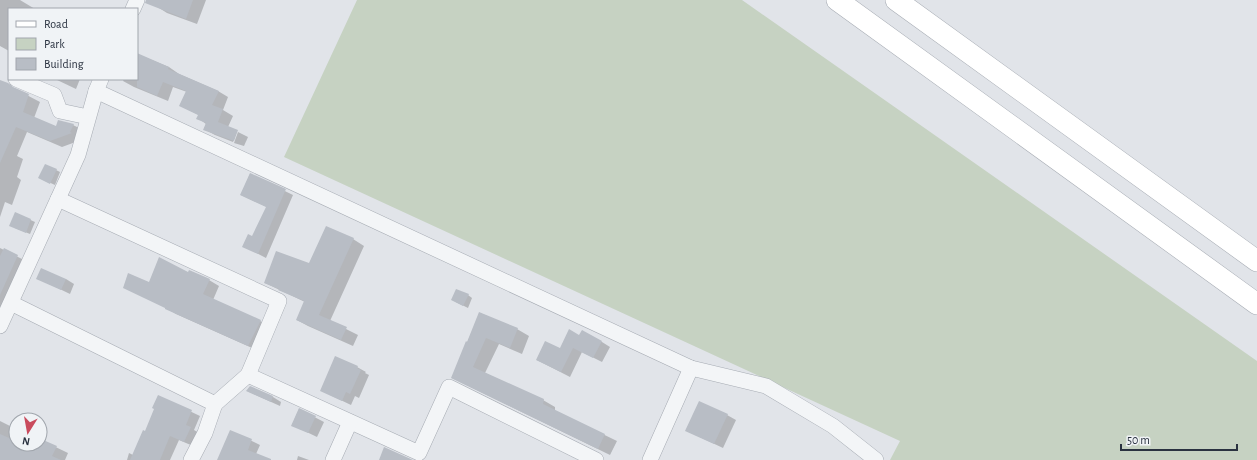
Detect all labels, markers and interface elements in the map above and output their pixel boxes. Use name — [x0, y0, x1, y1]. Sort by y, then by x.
legend — [8, 8, 138, 80]
text: Road — [44, 18, 68, 30]
text: Park — [44, 38, 65, 50]
text: Building — [44, 58, 84, 70]
north arrow — [8, 412, 48, 452]
scale bar — [1121, 426, 1237, 452]
text: 50 m — [1127, 434, 1150, 446]
text: N — [21, 435, 31, 447]

